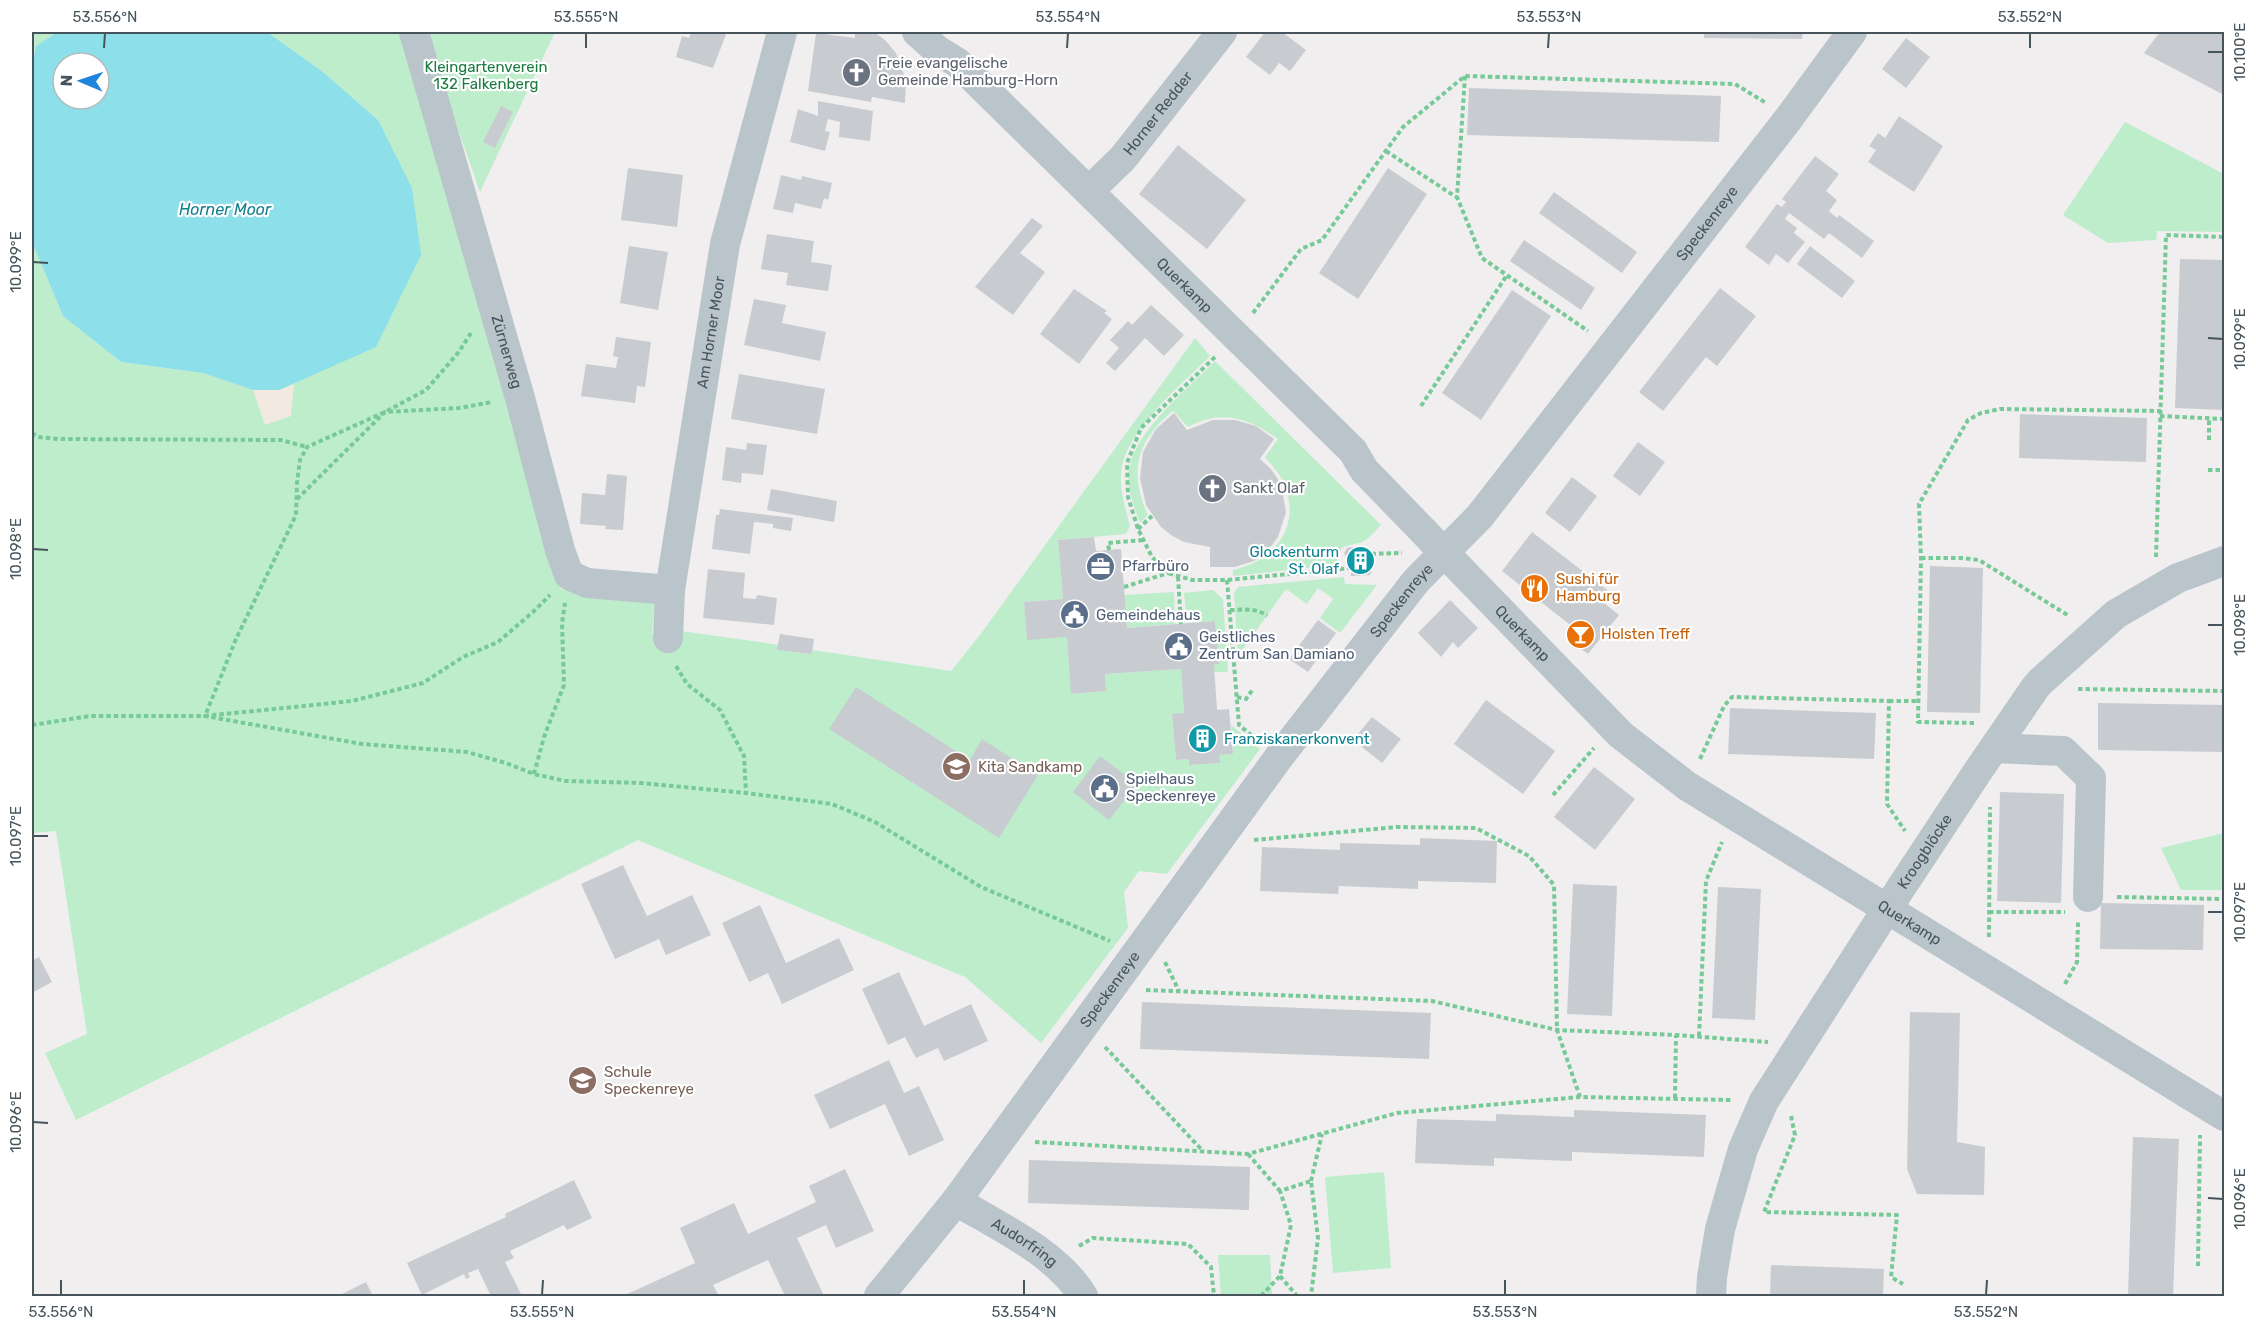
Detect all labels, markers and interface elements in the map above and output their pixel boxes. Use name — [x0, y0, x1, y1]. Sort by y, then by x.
text: 53.556°N — [73, 8, 137, 26]
text: 53.555°N — [554, 8, 618, 26]
text: 53.554°N — [1035, 8, 1101, 26]
text: 53.553°N — [1517, 8, 1581, 26]
text: 53.552°N — [1998, 8, 2062, 26]
text: 10.100°E — [2231, 23, 2249, 81]
north arrow — [51, 51, 111, 111]
place label: Freie evangelische Gemeinde Hamburg-Horn — [878, 54, 1058, 89]
church icon: Freie evangelische Gemeinde Hamburg-Horn — [841, 56, 873, 88]
park label: Kleingartenverein 132 Falkenberg — [425, 58, 547, 93]
street label: Horner Redder — [1119, 68, 1197, 159]
text: N — [57, 74, 76, 87]
street label: Speckenreye — [1672, 182, 1742, 264]
water label: Horner Moor — [179, 200, 272, 219]
text: 10.099°E — [7, 231, 25, 293]
street label: Querkamp — [1153, 254, 1216, 317]
street label: Am Horner Moor — [693, 274, 729, 390]
text: 10.099°E — [2231, 308, 2249, 370]
street label: Zürnerweg — [487, 313, 526, 391]
church icon: Sankt Olaf — [1196, 472, 1228, 504]
place label: Sankt Olaf — [1233, 479, 1305, 497]
text: 10.098°E — [7, 518, 25, 580]
place label: Glockenturm St. Olaf — [1250, 543, 1339, 578]
building icon: Glockenturm St. Olaf — [1344, 545, 1376, 577]
office icon: Pfarrbüro — [1085, 550, 1117, 582]
place label: Pfarrbüro — [1122, 557, 1189, 575]
street label: Speckenreye — [1366, 560, 1437, 641]
place label: Sushi für Hamburg — [1556, 570, 1621, 605]
restaurant icon: Sushi für Hamburg — [1519, 572, 1551, 604]
text: 10.098°E — [2231, 594, 2249, 656]
public building icon: Gemeindehaus — [1059, 599, 1091, 631]
street label: Querkamp — [1491, 602, 1554, 665]
place label: Gemeindehaus — [1096, 606, 1201, 624]
bar icon: Holsten Treff — [1564, 618, 1596, 650]
place label: Holsten Treff — [1601, 625, 1691, 643]
place label: Geistliches Zentrum San Damiano — [1199, 628, 1355, 663]
public building icon: Geistliches Zentrum San Damiano — [1162, 630, 1194, 662]
building icon: Franziskanerkonvent — [1187, 723, 1219, 755]
place label: Franziskanerkonvent — [1224, 730, 1370, 748]
school or university icon: Kita Sandkamp — [941, 751, 973, 783]
place label: Kita Sandkamp — [978, 758, 1082, 776]
place label: Spielhaus Speckenreye — [1126, 770, 1216, 805]
public building icon: Spielhaus Speckenreye — [1089, 772, 1121, 804]
text: 10.097°E — [7, 806, 25, 866]
street label: Kroogblöcke — [1894, 811, 1956, 893]
text: 10.097°E — [2231, 882, 2249, 942]
street label: Querkamp — [1874, 896, 1945, 949]
street label: Speckenreye — [1076, 948, 1144, 1031]
place label: Schule Speckenreye — [604, 1063, 694, 1098]
school or university icon: Schule Speckenreye — [567, 1065, 599, 1097]
text: 10.096°E — [7, 1091, 25, 1153]
text: 10.096°E — [2231, 1168, 2249, 1230]
street label: Audorfring — [988, 1214, 1061, 1271]
text: 53.556°N — [29, 1303, 93, 1321]
text: 53.555°N — [510, 1303, 574, 1321]
text: 53.554°N — [991, 1303, 1057, 1321]
text: 53.553°N — [1473, 1303, 1537, 1321]
text: 53.552°N — [1954, 1303, 2018, 1321]

